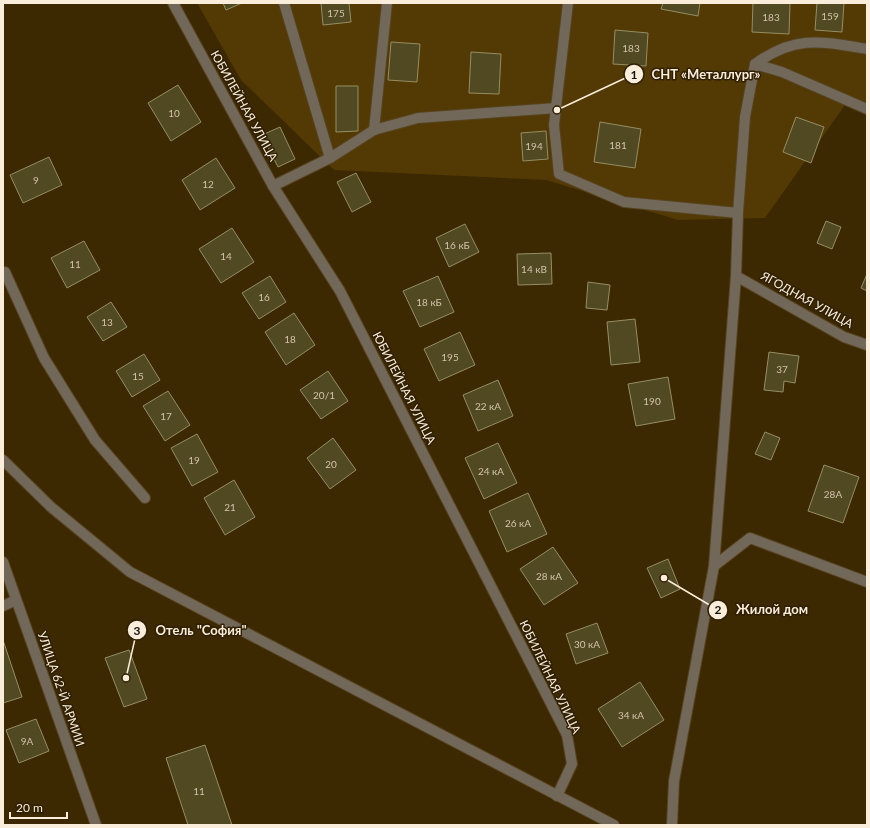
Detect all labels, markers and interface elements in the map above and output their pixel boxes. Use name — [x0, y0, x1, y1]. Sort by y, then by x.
house number: 175 — [327, 7, 345, 19]
house number: 159 — [821, 10, 839, 22]
house number: 183 — [762, 11, 780, 23]
house number: 183 — [622, 42, 640, 54]
street label: ЮБИЛЕЙНАЯ УЛИЦА — [208, 48, 282, 165]
callout: СНТ «Металлург» — [624, 62, 769, 87]
text: СНТ «Металлург» — [652, 66, 761, 82]
text: 1 — [631, 67, 638, 82]
house number: 10 — [168, 107, 180, 119]
house number: 181 — [609, 139, 627, 151]
house number: 194 — [525, 140, 543, 152]
house number: 9 — [33, 174, 39, 186]
house number: 12 — [202, 178, 214, 190]
house number: 16 кБ — [444, 239, 470, 251]
house number: 14 — [220, 250, 232, 262]
house number: 11 — [69, 258, 81, 270]
house number: 14 кВ — [521, 263, 547, 275]
street label: ЯГОДНАЯ УЛИЦА — [758, 268, 857, 332]
house number: 16 — [258, 291, 270, 303]
house number: 18 кБ — [416, 296, 442, 308]
house number: 13 — [101, 316, 113, 328]
street label: ЮБИЛЕЙНАЯ УЛИЦА — [370, 329, 440, 447]
house number: 18 — [284, 333, 296, 345]
house number: 195 — [441, 351, 459, 363]
house number: 37 — [776, 363, 788, 375]
house number: 15 — [132, 370, 144, 382]
house number: 20/1 — [313, 389, 335, 401]
house number: 190 — [643, 395, 661, 407]
house number: 22 кА — [475, 400, 501, 412]
house number: 17 — [160, 410, 172, 422]
house number: 19 — [188, 454, 200, 466]
house number: 20 — [325, 458, 337, 470]
house number: 24 кА — [478, 465, 504, 477]
house number: 28А — [824, 488, 842, 500]
house number: 21 — [224, 501, 236, 513]
house number: 26 кА — [505, 517, 531, 529]
house number: 28 кА — [536, 570, 562, 582]
callout: Жилой дом — [708, 597, 816, 622]
text: Жилой дом — [736, 601, 808, 617]
text: 2 — [715, 602, 722, 617]
callout: Отель "София" — [127, 618, 254, 643]
street label: ЮБИЛЕЙНАЯ УЛИЦА — [516, 618, 585, 737]
text: Отель "София" — [155, 622, 247, 638]
text: 3 — [134, 623, 141, 638]
street label: УЛИЦА 62-Й АРМИИ — [35, 629, 88, 748]
house number: 30 кА — [574, 638, 600, 650]
house number: 34 кА — [618, 709, 644, 721]
house number: 9А — [21, 735, 34, 747]
house number: 11 — [193, 785, 205, 797]
scale bar — [10, 794, 67, 820]
text: 20 m — [16, 800, 43, 815]

